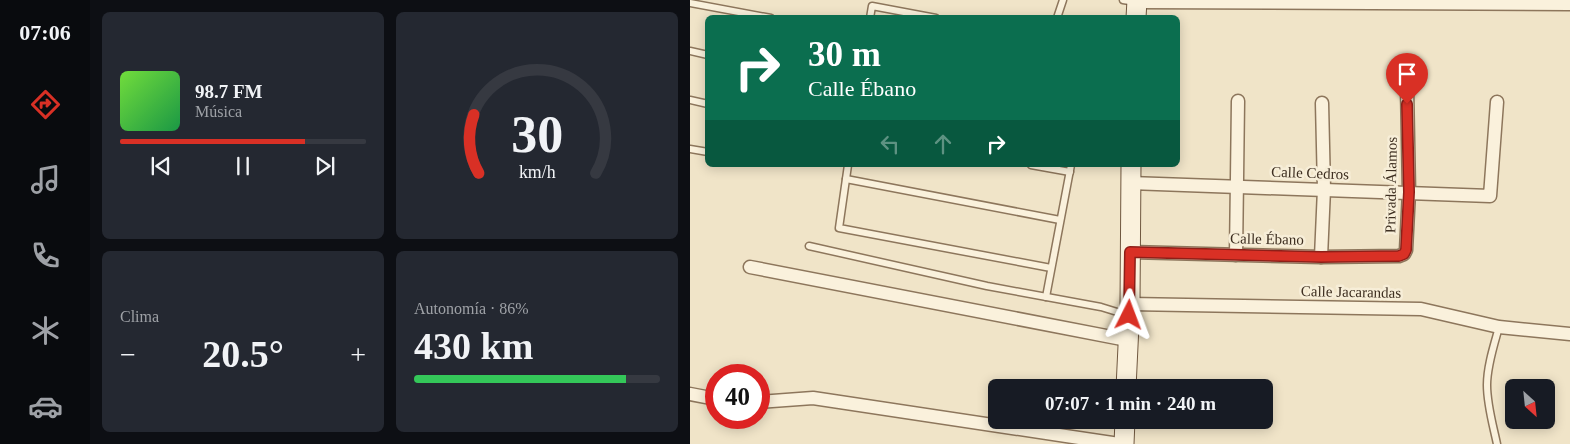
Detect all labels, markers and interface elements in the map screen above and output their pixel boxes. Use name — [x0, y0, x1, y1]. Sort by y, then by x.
text: 07:06 — [19, 20, 71, 45]
icon: right — [725, 35, 790, 100]
text: 30 m — [808, 35, 881, 74]
pin — [1386, 53, 1428, 104]
icon: arrive — [1393, 60, 1421, 88]
text: Calle Ébano — [808, 76, 916, 101]
text: 98.7 FM — [195, 81, 263, 102]
icon: directions — [28, 87, 63, 122]
text: Música — [195, 103, 242, 120]
text: 30 — [511, 106, 563, 163]
icon: left — [876, 130, 904, 158]
icon: ahead — [929, 130, 957, 158]
icon: right — [982, 130, 1010, 158]
street label: Privada Álamos — [1382, 137, 1400, 233]
icon: previous — [147, 152, 175, 180]
icon: pause — [229, 152, 257, 180]
icon: next — [311, 152, 339, 180]
icon: music — [28, 162, 63, 197]
text: km/h — [519, 162, 555, 182]
street label: Calle Cedros — [1271, 164, 1349, 182]
street label: Calle Ébano — [1230, 230, 1304, 248]
icon: phone — [28, 238, 63, 273]
street label: Calle Jacarandas — [1301, 283, 1401, 301]
position arrow — [1102, 288, 1154, 340]
text: Autonomía · 86% — [414, 300, 529, 317]
text: Clima — [120, 308, 159, 325]
icon: climate — [28, 313, 63, 348]
text: 430 km — [414, 325, 533, 367]
text: 20.5° — [202, 333, 284, 375]
text: − — [120, 339, 136, 370]
text: + — [350, 339, 366, 370]
speed limit sign: 40 — [705, 364, 770, 429]
north arrow — [1505, 379, 1555, 429]
map controls — [1505, 379, 1555, 429]
icon: car — [28, 389, 63, 424]
text: 07:07 · 1 min · 240 m — [1045, 393, 1216, 414]

